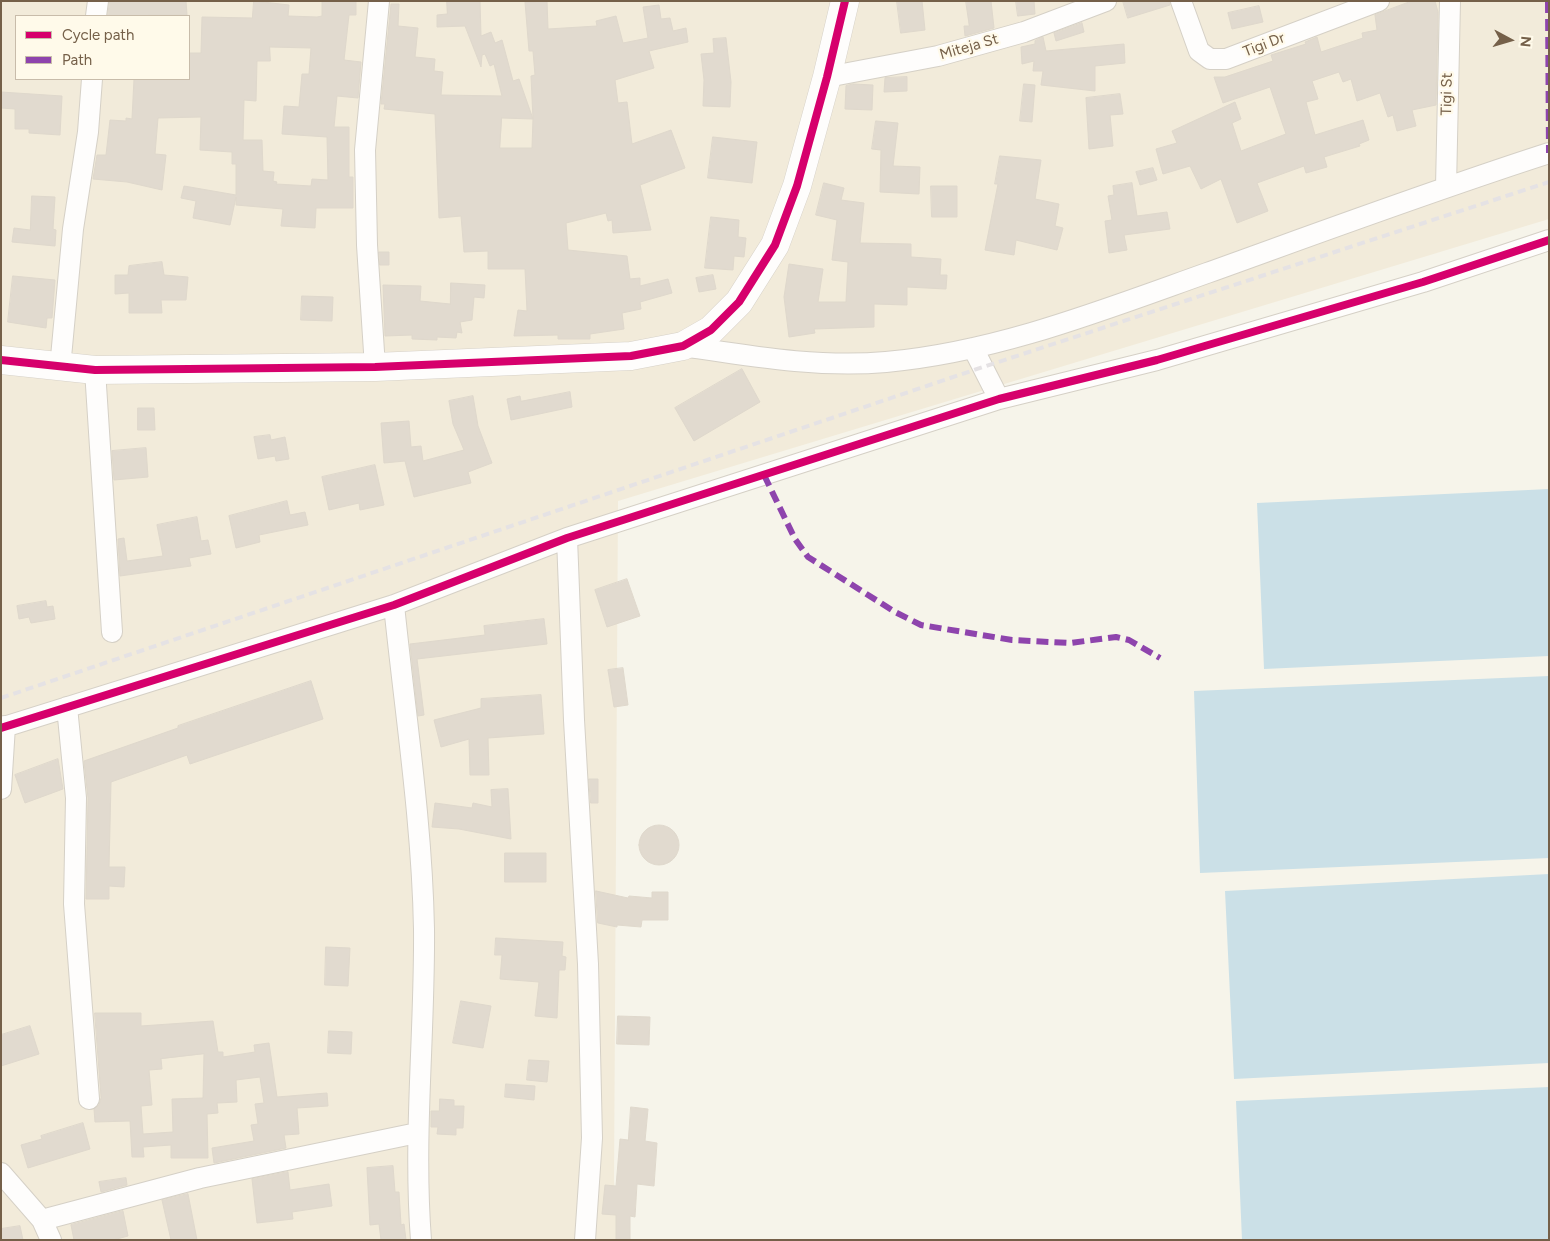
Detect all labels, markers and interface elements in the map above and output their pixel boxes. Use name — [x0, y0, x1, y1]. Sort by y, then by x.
legend — [15, 15, 190, 80]
north arrow — [1485, 15, 1535, 65]
text: Cycle path — [62, 26, 134, 44]
street label: Tigi Dr — [1241, 29, 1287, 61]
street label: Miteja St — [938, 30, 1000, 64]
text: N — [1516, 35, 1534, 48]
text: Path — [62, 51, 92, 69]
street label: Tigi St — [1438, 73, 1456, 115]

